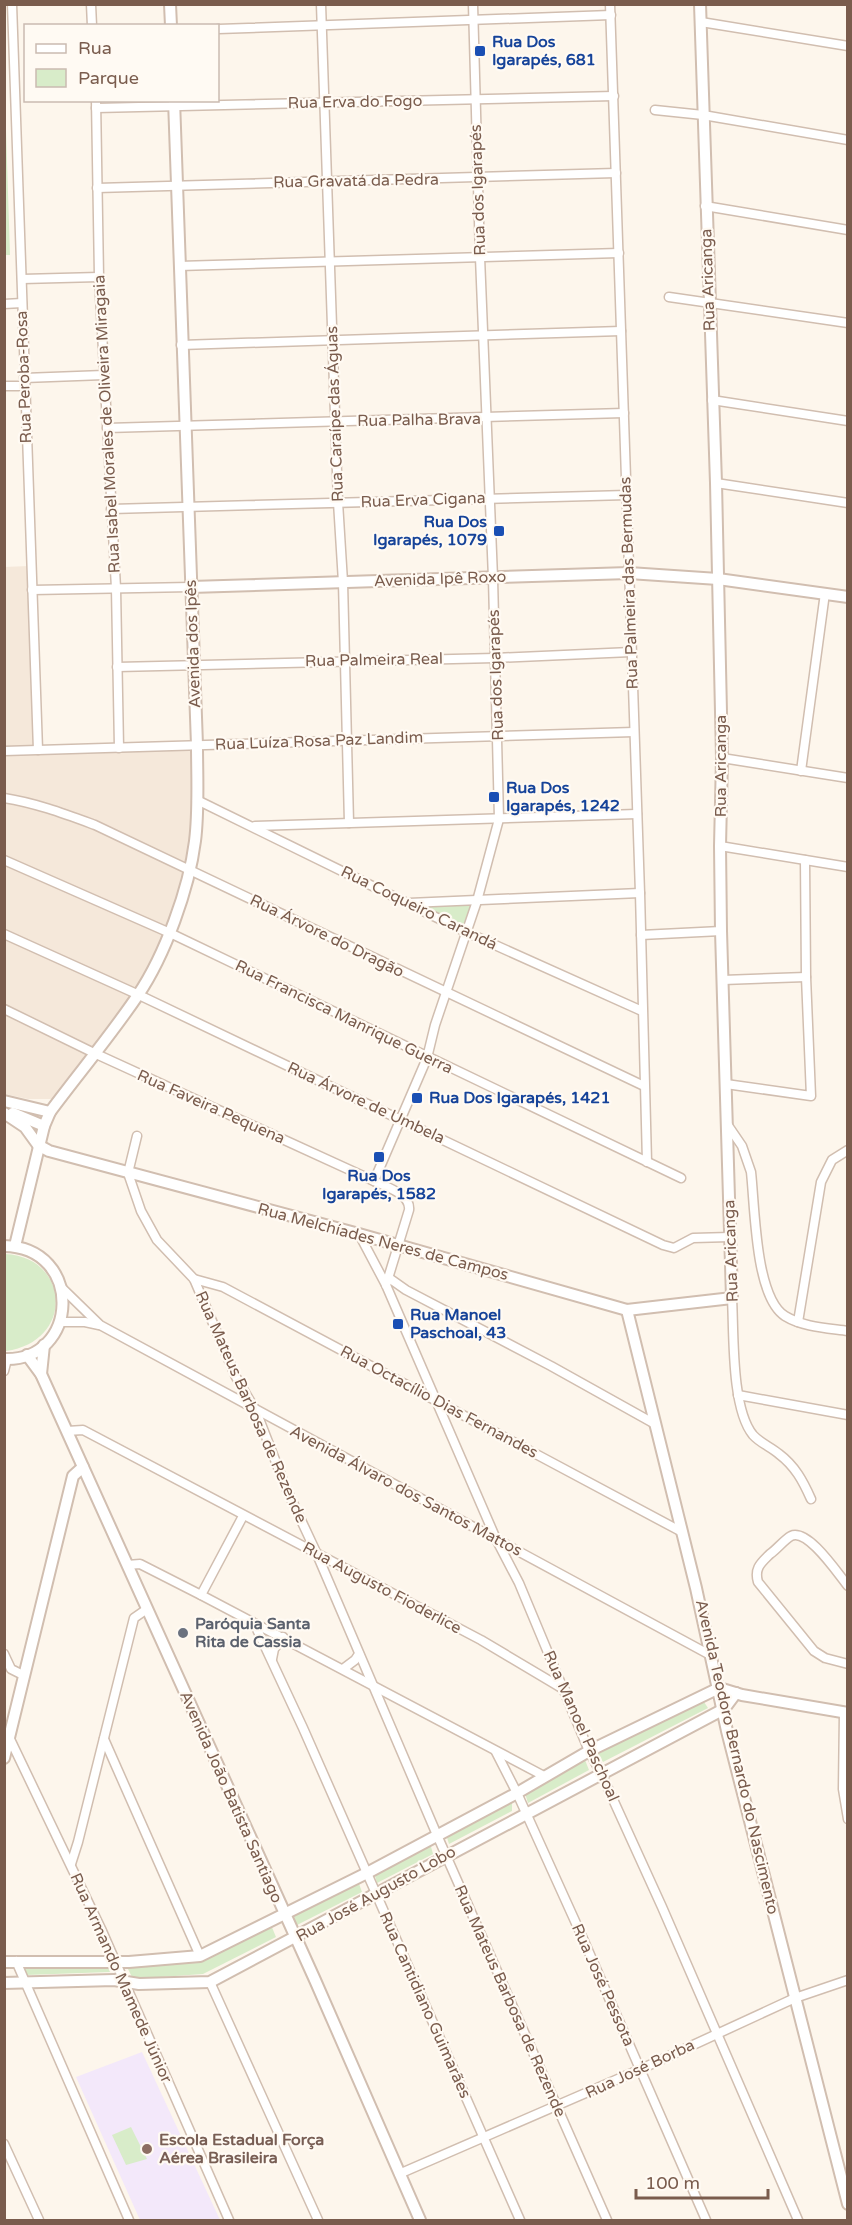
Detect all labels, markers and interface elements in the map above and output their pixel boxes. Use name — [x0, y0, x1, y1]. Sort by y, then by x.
legend — [24, 24, 219, 102]
place label: Rua Dos Igarapés, 681 — [492, 32, 596, 70]
text: Rua — [78, 37, 112, 59]
marker: Rua Dos Igarapés, 681 — [473, 44, 487, 58]
text: Parque — [78, 67, 139, 89]
street label: Rua Erva do Fogo — [287, 91, 423, 113]
street label: Rua dos Igarapés — [466, 124, 490, 256]
street label: Rua Gravatá da Pedra — [273, 170, 439, 192]
street label: Rua Aricanga — [696, 228, 720, 332]
street label: Rua Isabel Morales de Oliveira Miragaia — [89, 274, 125, 574]
street label: Rua Peroba-Rosa — [12, 310, 36, 444]
street label: Rua Caraípe das Águas — [322, 326, 348, 502]
street label: Rua Palha Brava — [357, 409, 481, 431]
street label: Rua Palmeira das Bermudas — [615, 476, 643, 690]
street label: Rua Erva Cigana — [360, 488, 486, 512]
place label: Rua Dos Igarapés, 1079 — [373, 512, 487, 550]
marker: Rua Dos Igarapés, 1079 — [492, 524, 506, 538]
street label: Avenida Ipê Roxo — [373, 567, 507, 591]
street label: Avenida dos Ipês — [181, 579, 205, 709]
street label: Rua dos Igarapés — [484, 609, 508, 741]
street label: Rua Palmeira Real — [305, 649, 443, 671]
street label: Rua Aricanga — [711, 715, 731, 817]
street label: Rua Luíza Rosa Paz Landim — [214, 727, 424, 755]
place label: Rua Dos Igarapés, 1242 — [506, 778, 620, 816]
marker: Rua Dos Igarapés, 1242 — [487, 790, 501, 804]
street label: Rua Coqueiro Carandá — [337, 861, 501, 955]
street label: Rua Árvore do Dragão — [247, 890, 407, 982]
street label: Rua Francisca Manrique Guerra — [232, 955, 456, 1079]
street label: Rua Árvore de Umbela — [284, 1058, 448, 1148]
street label: Rua Faveira Pequena — [134, 1065, 288, 1149]
place label: Rua Dos Igarapés, 1421 — [429, 1088, 610, 1108]
marker: Rua Dos Igarapés, 1421 — [410, 1091, 424, 1105]
marker: Rua Dos Igarapés, 1582 — [372, 1150, 386, 1164]
place label: Rua Dos Igarapés, 1582 — [322, 1166, 436, 1204]
street label: Rua Melchíades Neres de Campos — [255, 1199, 511, 1285]
street label: Rua Aricanga — [719, 1199, 743, 1303]
street label: Rua Mateus Barbosa de Rezende — [191, 1288, 311, 1526]
place label: Rua Manoel Paschoal, 43 — [410, 1305, 506, 1343]
marker: Rua Manoel Paschoal, 43 — [391, 1317, 405, 1331]
street label: Rua Octacílio Dias Fernandes — [337, 1341, 541, 1463]
street label: Avenida Álvaro dos Santos Mattos — [286, 1421, 526, 1561]
street label: Rua Augusto Fioderlice — [299, 1538, 465, 1638]
street label: Avenida Teodoro Bernardo do Nascimento — [691, 1598, 783, 1916]
place label: Paróquia Santa Rita de Cassia — [195, 1614, 310, 1652]
marker: Paróquia Santa Rita de Cassia — [176, 1626, 190, 1640]
street label: Rua Manoel Paschoal — [539, 1647, 623, 1805]
street label: Avenida João Batista Santiago — [175, 1688, 287, 1906]
street label: Rua José Augusto Lobo — [292, 1842, 460, 1946]
street label: Rua Armando Mamede Júnior — [66, 1870, 177, 2087]
street label: Rua Mateus Barbosa de Rezende — [450, 1882, 570, 2120]
street label: Rua Cantidiano Guimarães — [375, 1909, 475, 2101]
street label: Rua José Pessota — [567, 1921, 639, 2049]
street label: Rua José Borba — [582, 2035, 698, 2103]
place label: Escola Estadual Força Aérea Brasileira — [159, 2130, 324, 2168]
marker: Escola Estadual Força Aérea Brasileira — [140, 2142, 154, 2156]
scale bar — [636, 2162, 768, 2200]
text: 100 m — [645, 2172, 700, 2194]

